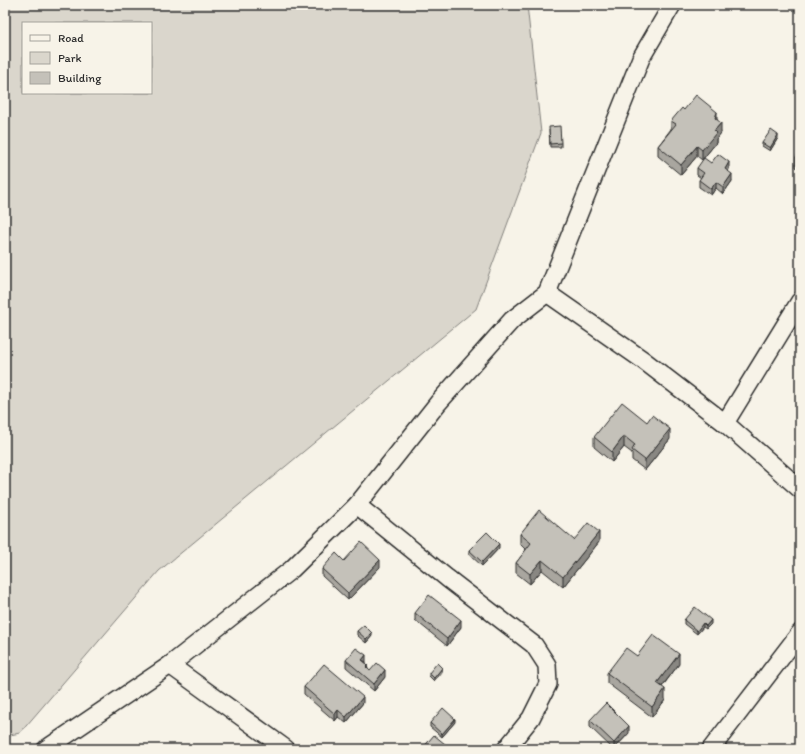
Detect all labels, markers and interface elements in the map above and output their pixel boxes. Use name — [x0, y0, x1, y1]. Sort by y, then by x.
legend — [22, 22, 152, 94]
text: Road — [58, 31, 84, 45]
text: Park — [58, 51, 82, 65]
text: Building — [58, 71, 102, 85]

